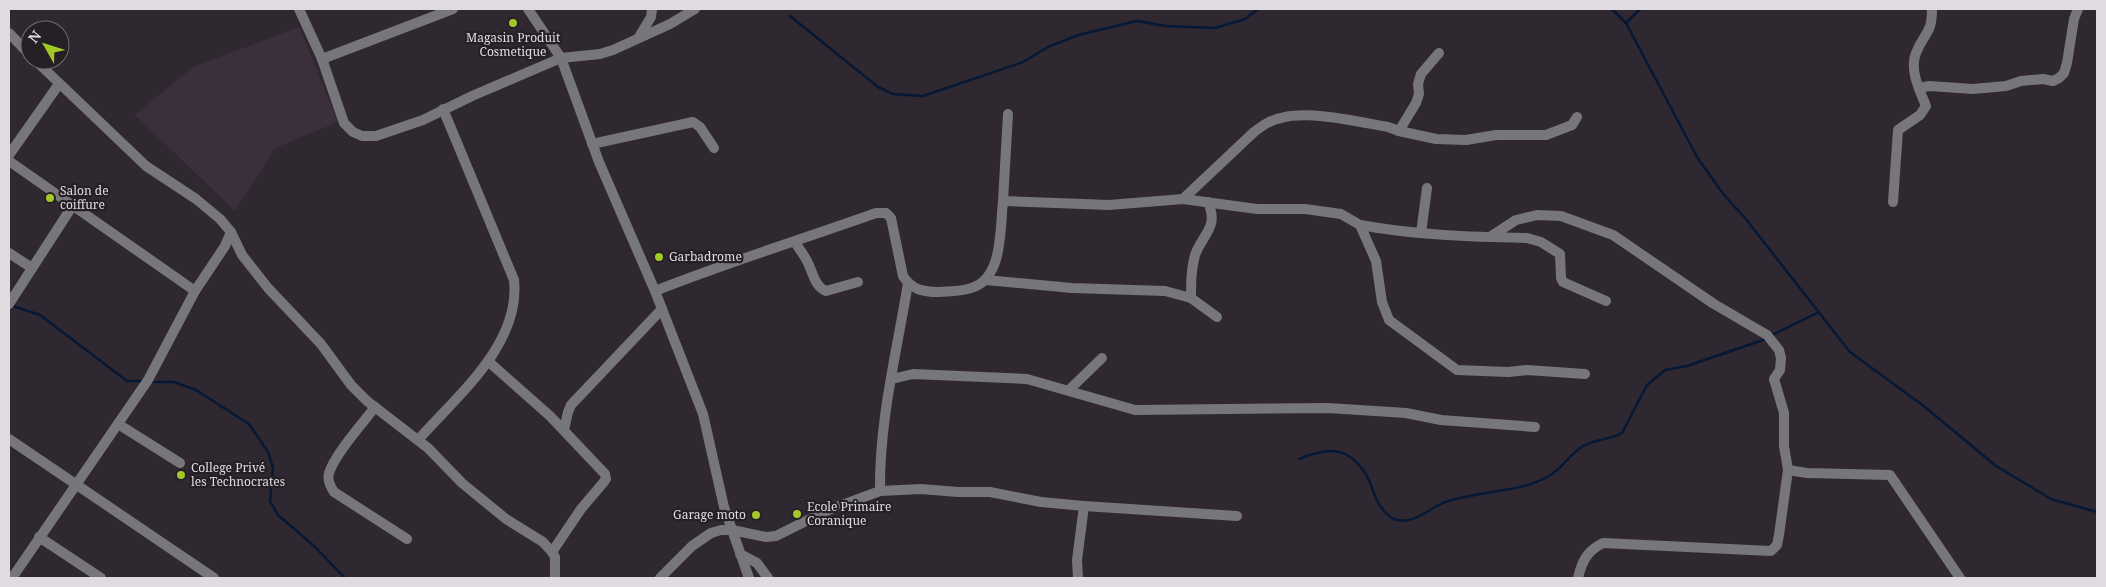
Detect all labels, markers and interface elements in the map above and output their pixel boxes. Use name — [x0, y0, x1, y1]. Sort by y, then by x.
marker: Magasin Produit Cosmetique — [507, 17, 519, 29]
north arrow — [20, 20, 70, 70]
text: N — [24, 26, 45, 47]
place label: Magasin Produit Cosmetique — [466, 29, 560, 60]
place label: Salon de coiffure — [60, 182, 109, 213]
marker: Salon de coiffure — [44, 192, 56, 204]
place label: Garbadrome — [669, 248, 742, 265]
marker: Garbadrome — [653, 251, 665, 263]
place label: College Privé les Technocrates — [191, 459, 285, 490]
marker: College Privé les Technocrates — [175, 469, 187, 481]
place label: Ecole Primaire Coranique — [807, 498, 891, 529]
place label: Garage moto — [673, 506, 746, 523]
marker: Ecole Primaire Coranique — [791, 508, 803, 520]
marker: Garage moto — [750, 509, 762, 521]

